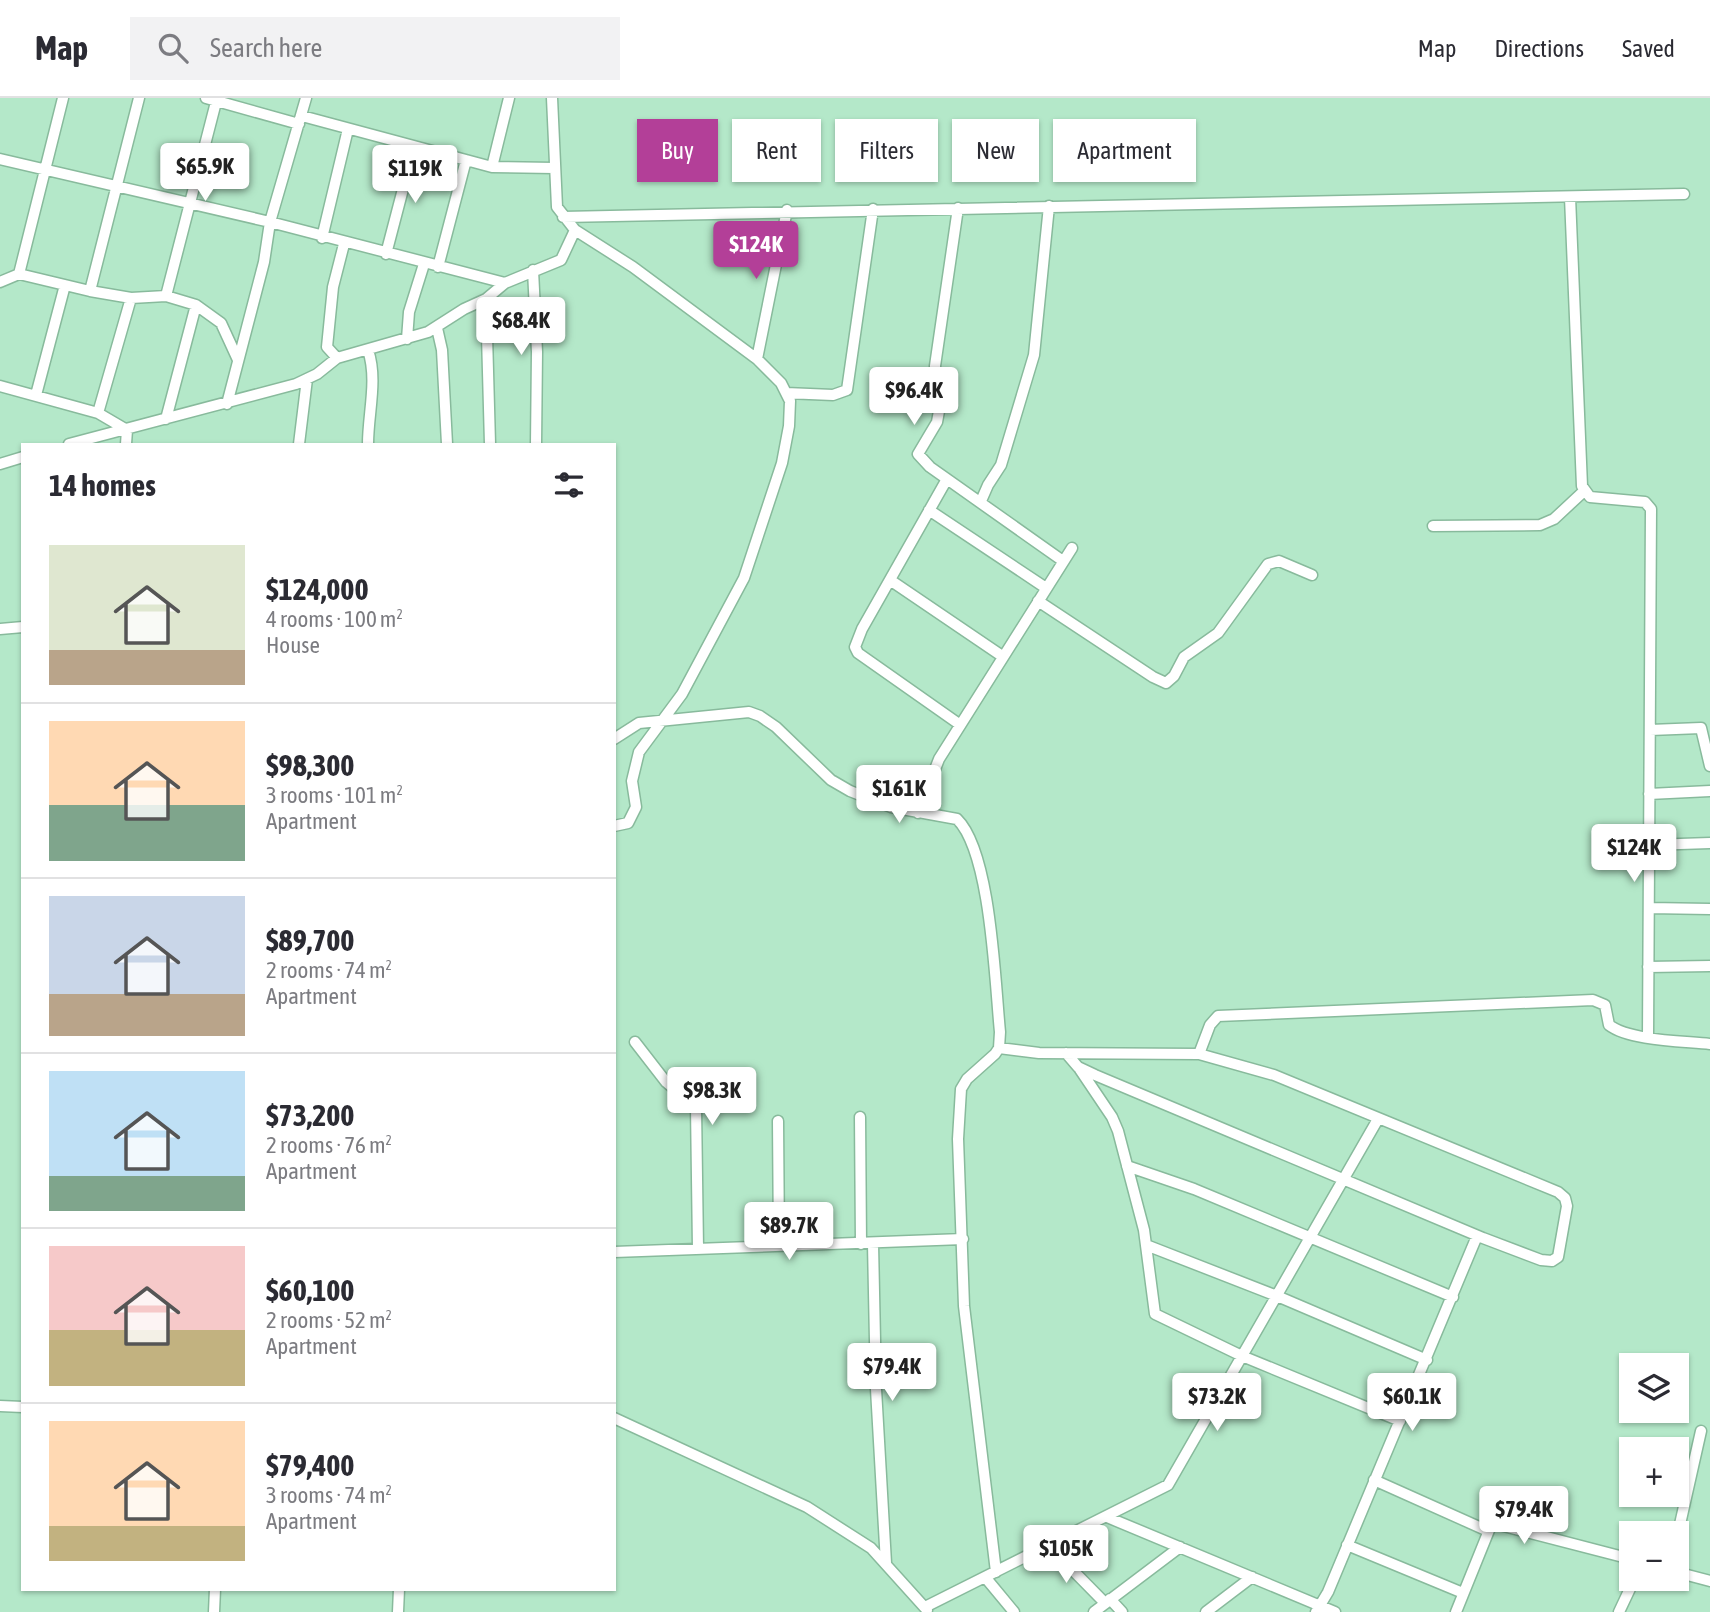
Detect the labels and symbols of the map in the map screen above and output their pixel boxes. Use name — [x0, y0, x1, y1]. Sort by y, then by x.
pin: $65.9K — [148, 144, 262, 203]
pin: $119K — [366, 146, 464, 205]
pin: $124K — [707, 222, 805, 281]
pin: $68.4K — [464, 298, 578, 357]
pin: $96.4K — [857, 368, 971, 427]
pin: $161K — [850, 766, 948, 825]
pin: $124K — [1585, 824, 1683, 884]
pin: $98.3K — [655, 1068, 769, 1127]
pin: $89.7K — [732, 1202, 846, 1262]
pin: $79.4K — [835, 1344, 949, 1403]
pin: $73.2K — [1160, 1374, 1274, 1433]
pin: $60.1K — [1355, 1374, 1469, 1433]
pin: $79.4K — [1467, 1486, 1581, 1546]
pin: $105K — [1017, 1526, 1115, 1585]

